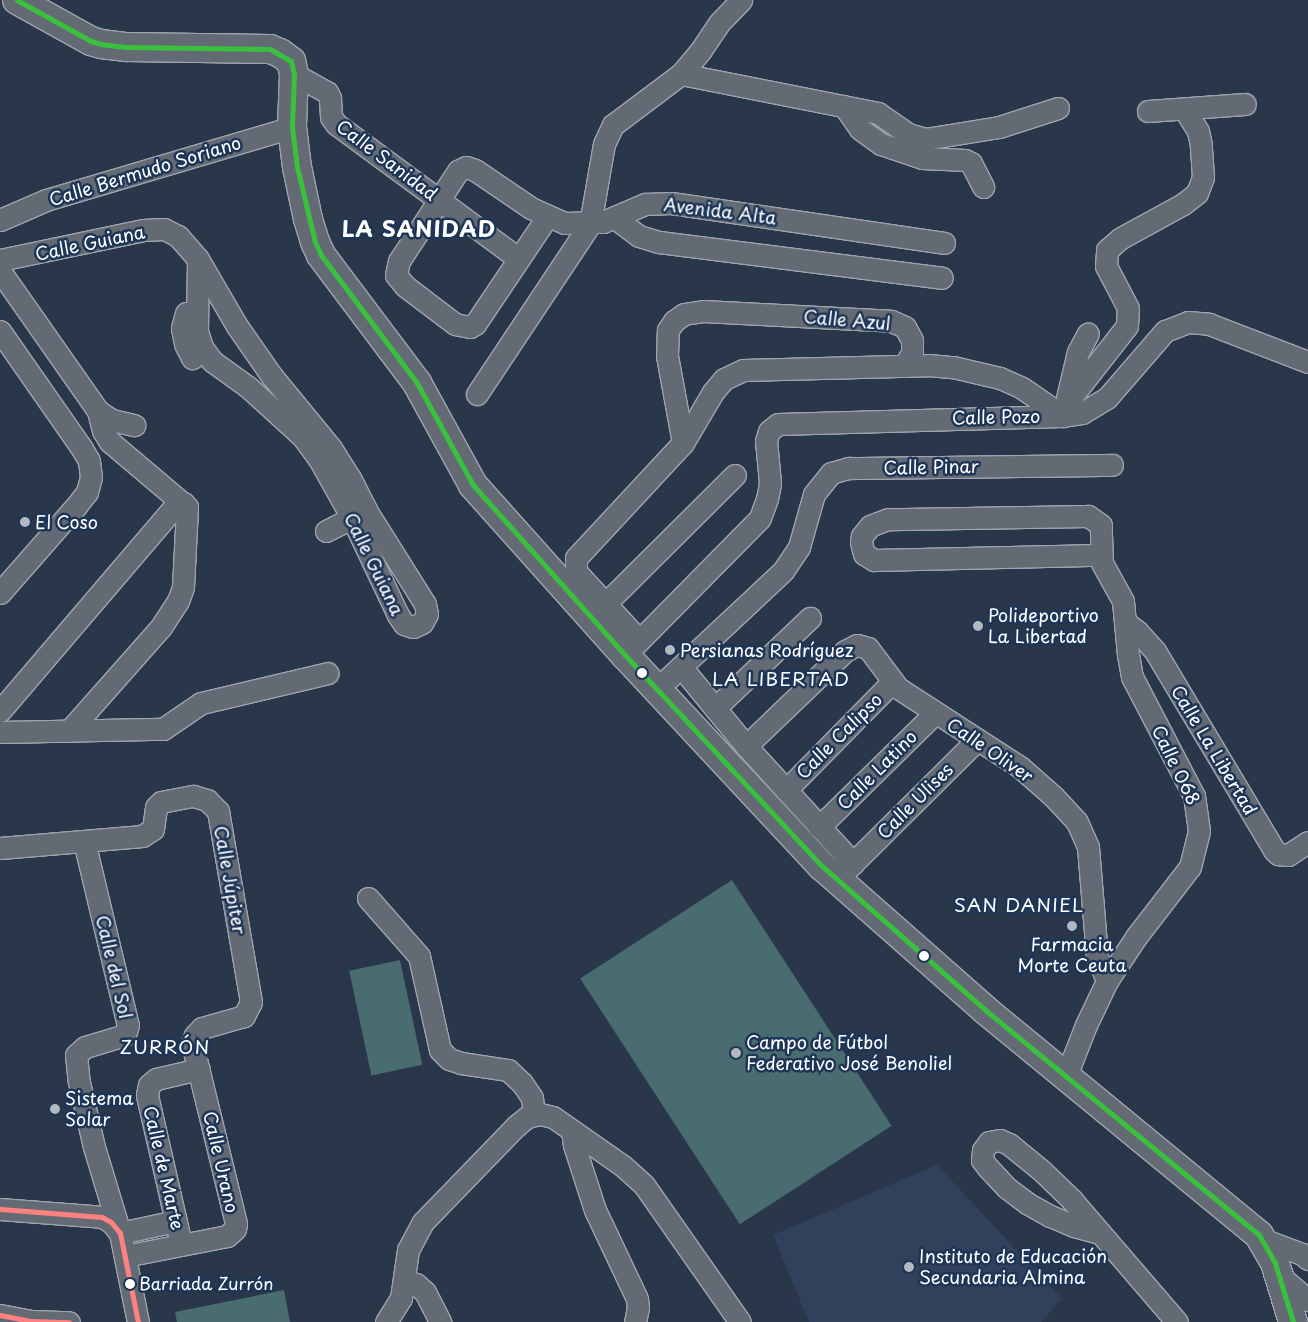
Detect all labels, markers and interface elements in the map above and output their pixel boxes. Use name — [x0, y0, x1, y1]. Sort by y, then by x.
street label: Calle Sanidad — [332, 115, 442, 205]
street label: Calle Bermudo Soriano — [46, 131, 244, 211]
street label: Avenida Alta — [663, 193, 777, 229]
district label: LA SANIDAD — [342, 215, 496, 241]
street label: Calle Guiana — [32, 221, 148, 265]
street label: Calle Azul — [802, 305, 892, 335]
street label: Calle Pozo — [951, 405, 1041, 429]
street label: Calle Pinar — [883, 455, 979, 479]
street label: Calle Guiana — [339, 508, 409, 620]
place label: El Coso — [35, 511, 99, 533]
marker: El Coso — [19, 516, 31, 528]
place label: Polideportivo La Libertad — [988, 605, 1099, 648]
marker: Polideportivo La Libertad — [972, 620, 984, 632]
place label: Persianas Rodríguez — [680, 639, 853, 661]
marker: Persianas Rodríguez — [664, 644, 676, 656]
unlabelled marker — [637, 668, 647, 678]
district label: LA LIBERTAD — [712, 668, 850, 690]
street label: Calle La Libertad — [1166, 680, 1262, 820]
street label: Calle Calipso — [791, 688, 887, 784]
street label: Calle Oliver — [942, 713, 1038, 787]
street label: Calle 068 — [1147, 721, 1205, 809]
street label: Calle Latino — [832, 725, 922, 815]
street label: Calle Ulises — [872, 758, 958, 844]
street label: Calle Júpiter — [210, 823, 250, 937]
district label: SAN DANIEL — [953, 894, 1085, 916]
street label: Calle del Sol — [92, 913, 136, 1021]
marker: Farmacia Morte Ceuta — [1066, 920, 1078, 932]
place label: Farmacia Morte Ceuta — [1017, 934, 1127, 976]
unlabelled marker — [919, 951, 929, 961]
place label: Campo de Fútbol Federativo José Benoliel — [746, 1032, 951, 1074]
district label: ZURRÓN — [119, 1036, 211, 1058]
marker: Campo de Fútbol Federativo José Benoliel — [730, 1047, 742, 1059]
place label: Sistema Solar — [65, 1088, 134, 1130]
marker: Sistema Solar — [49, 1103, 61, 1115]
street label: Calle de Marte — [139, 1103, 189, 1233]
street label: Calle Urano — [199, 1109, 243, 1215]
place label: Instituto de Educación Secundaria Almina — [919, 1246, 1109, 1288]
marker: Instituto de Educación Secundaria Almina — [903, 1261, 915, 1273]
place label: Barriada Zurrón — [139, 1274, 274, 1294]
marker: Barriada Zurrón — [125, 1279, 135, 1289]

